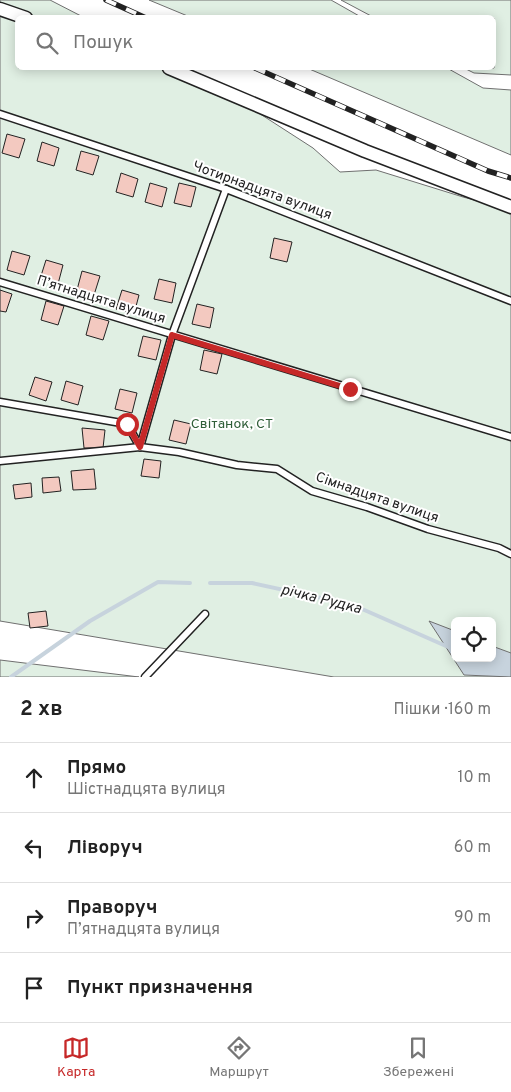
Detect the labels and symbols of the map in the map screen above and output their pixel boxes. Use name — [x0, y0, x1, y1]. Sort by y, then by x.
street label: Чотирнадцята вулиця — [190, 158, 334, 224]
street label: П’ятнадцята вулиця — [35, 272, 167, 328]
route end — [339, 378, 362, 401]
route start — [116, 413, 139, 436]
park label: Світанок, СТ — [191, 416, 273, 433]
street label: Сімнадцята вулиця — [313, 469, 441, 527]
water label: річка Рудка — [279, 581, 363, 619]

